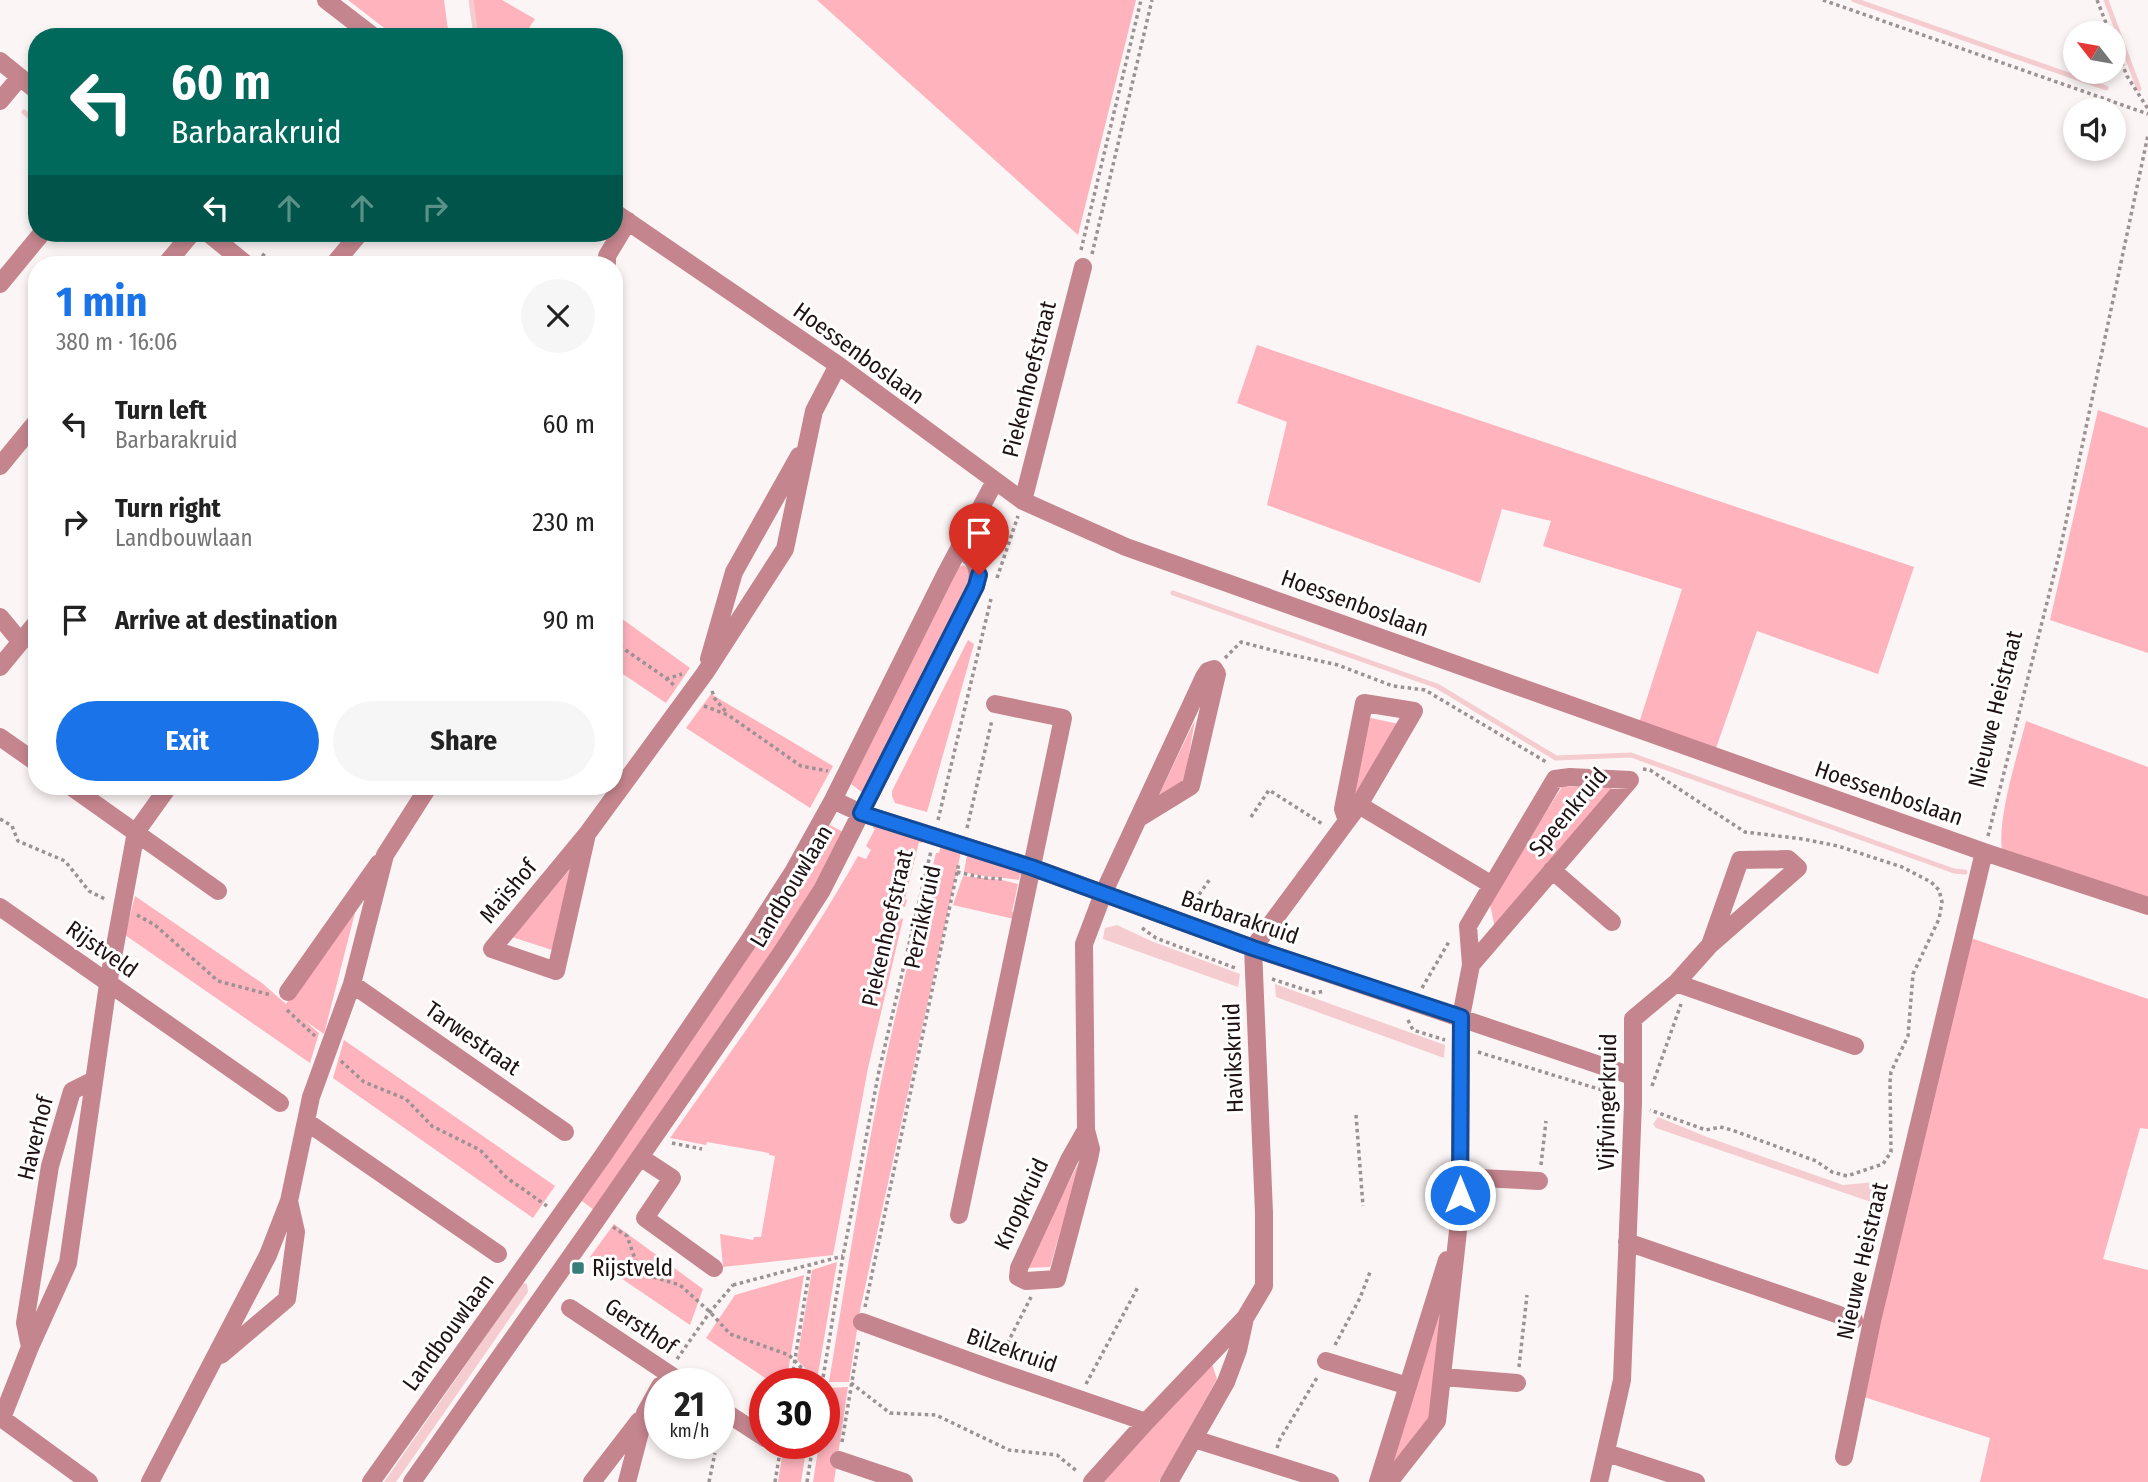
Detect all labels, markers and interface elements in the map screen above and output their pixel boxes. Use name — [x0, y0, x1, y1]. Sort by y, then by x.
north arrow — [2063, 21, 2126, 84]
map controls — [2063, 21, 2126, 161]
text: 60 m — [171, 53, 271, 112]
icon: left — [56, 56, 147, 147]
button: sound — [2063, 98, 2126, 161]
text: Barbarakruid — [171, 113, 342, 151]
icon: left — [197, 189, 235, 227]
icon: ahead — [270, 189, 308, 227]
icon: ahead — [343, 189, 381, 227]
icon: right — [416, 189, 454, 227]
text: 1 min — [56, 277, 147, 327]
button: close — [521, 279, 595, 353]
street label: Hoessenboslaan — [788, 296, 930, 410]
street label: Piekenhoefstraat — [996, 297, 1062, 460]
text: 380 m · 16:06 — [56, 328, 177, 356]
text: Turn left — [115, 395, 207, 426]
icon: left — [56, 405, 94, 443]
text: 60 m — [542, 409, 595, 440]
text: Barbarakruid — [115, 426, 238, 454]
text: Turn right — [115, 493, 221, 524]
icon: right — [56, 503, 94, 541]
pin — [949, 503, 1009, 575]
text: 230 m — [532, 507, 595, 538]
icon: arrive — [960, 514, 998, 552]
text: Landbouwlaan — [115, 524, 253, 552]
street label: Hoessenboslaan — [1277, 563, 1433, 643]
icon: arrive — [56, 601, 94, 639]
text: Arrive at destination — [115, 605, 338, 636]
text: 90 m — [543, 605, 595, 636]
street label: Nieuwe Heistraat — [1962, 627, 2028, 790]
button: Exit — [56, 701, 319, 781]
button: Share — [333, 701, 595, 781]
street label: Hoessenboslaan — [1811, 755, 1967, 831]
street label: Speenkruid — [1523, 762, 1613, 862]
street label: Landbouwlaan — [744, 820, 838, 952]
street label: Piekenhoefstraat — [855, 846, 919, 1009]
street label: Maïshof — [473, 852, 544, 929]
street label: Perzikkruid — [897, 863, 947, 971]
street label: Barbarakruid — [1177, 884, 1303, 950]
street label: Rijstveld — [61, 914, 143, 984]
street label: Tarwestraat — [420, 995, 526, 1081]
street label: Havikskruid — [1217, 1002, 1249, 1114]
street label: Vijfvingerkruid — [1592, 1033, 1622, 1171]
street label: Haverhof — [11, 1091, 59, 1183]
street label: Knopkruid — [988, 1154, 1054, 1254]
position arrow — [1423, 1158, 1497, 1232]
street label: Nieuwe Heistraat — [1830, 1179, 1894, 1342]
place label: Rijstveld — [592, 1254, 673, 1282]
marker: Rijstveld — [570, 1260, 586, 1276]
street label: Landbouwlaan — [396, 1268, 500, 1396]
street label: Gersthof — [600, 1292, 684, 1361]
street label: Bilzekruid — [963, 1321, 1061, 1379]
speed limit sign: 30 — [749, 1368, 840, 1459]
text: 21 — [674, 1383, 705, 1425]
text: km/h — [669, 1420, 710, 1442]

